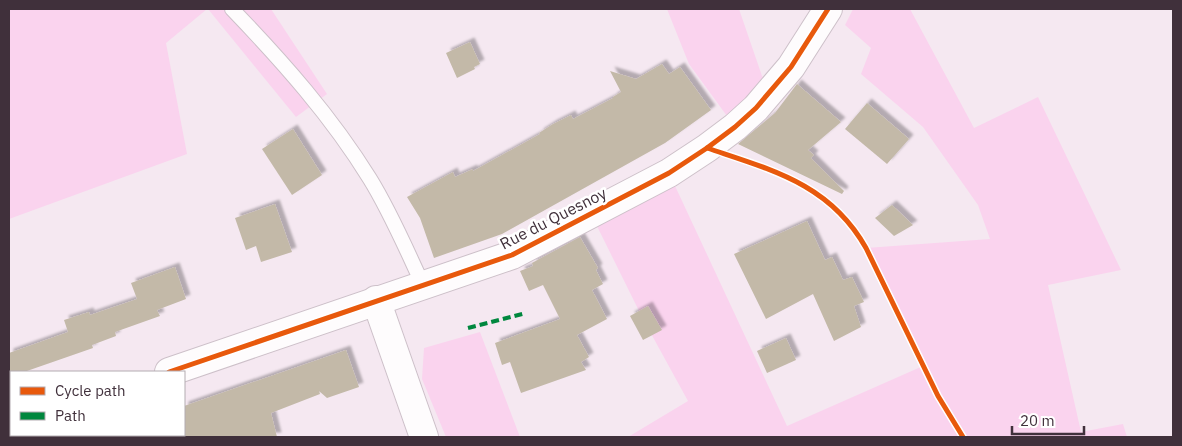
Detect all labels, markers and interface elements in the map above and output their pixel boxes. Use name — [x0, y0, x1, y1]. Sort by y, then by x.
street label: Rue du Quesnoy — [496, 183, 610, 253]
legend — [10, 371, 185, 436]
text: Cycle path — [55, 381, 126, 400]
scale bar — [1012, 404, 1084, 436]
text: Path — [55, 406, 86, 425]
text: 20 m — [1020, 411, 1055, 430]

